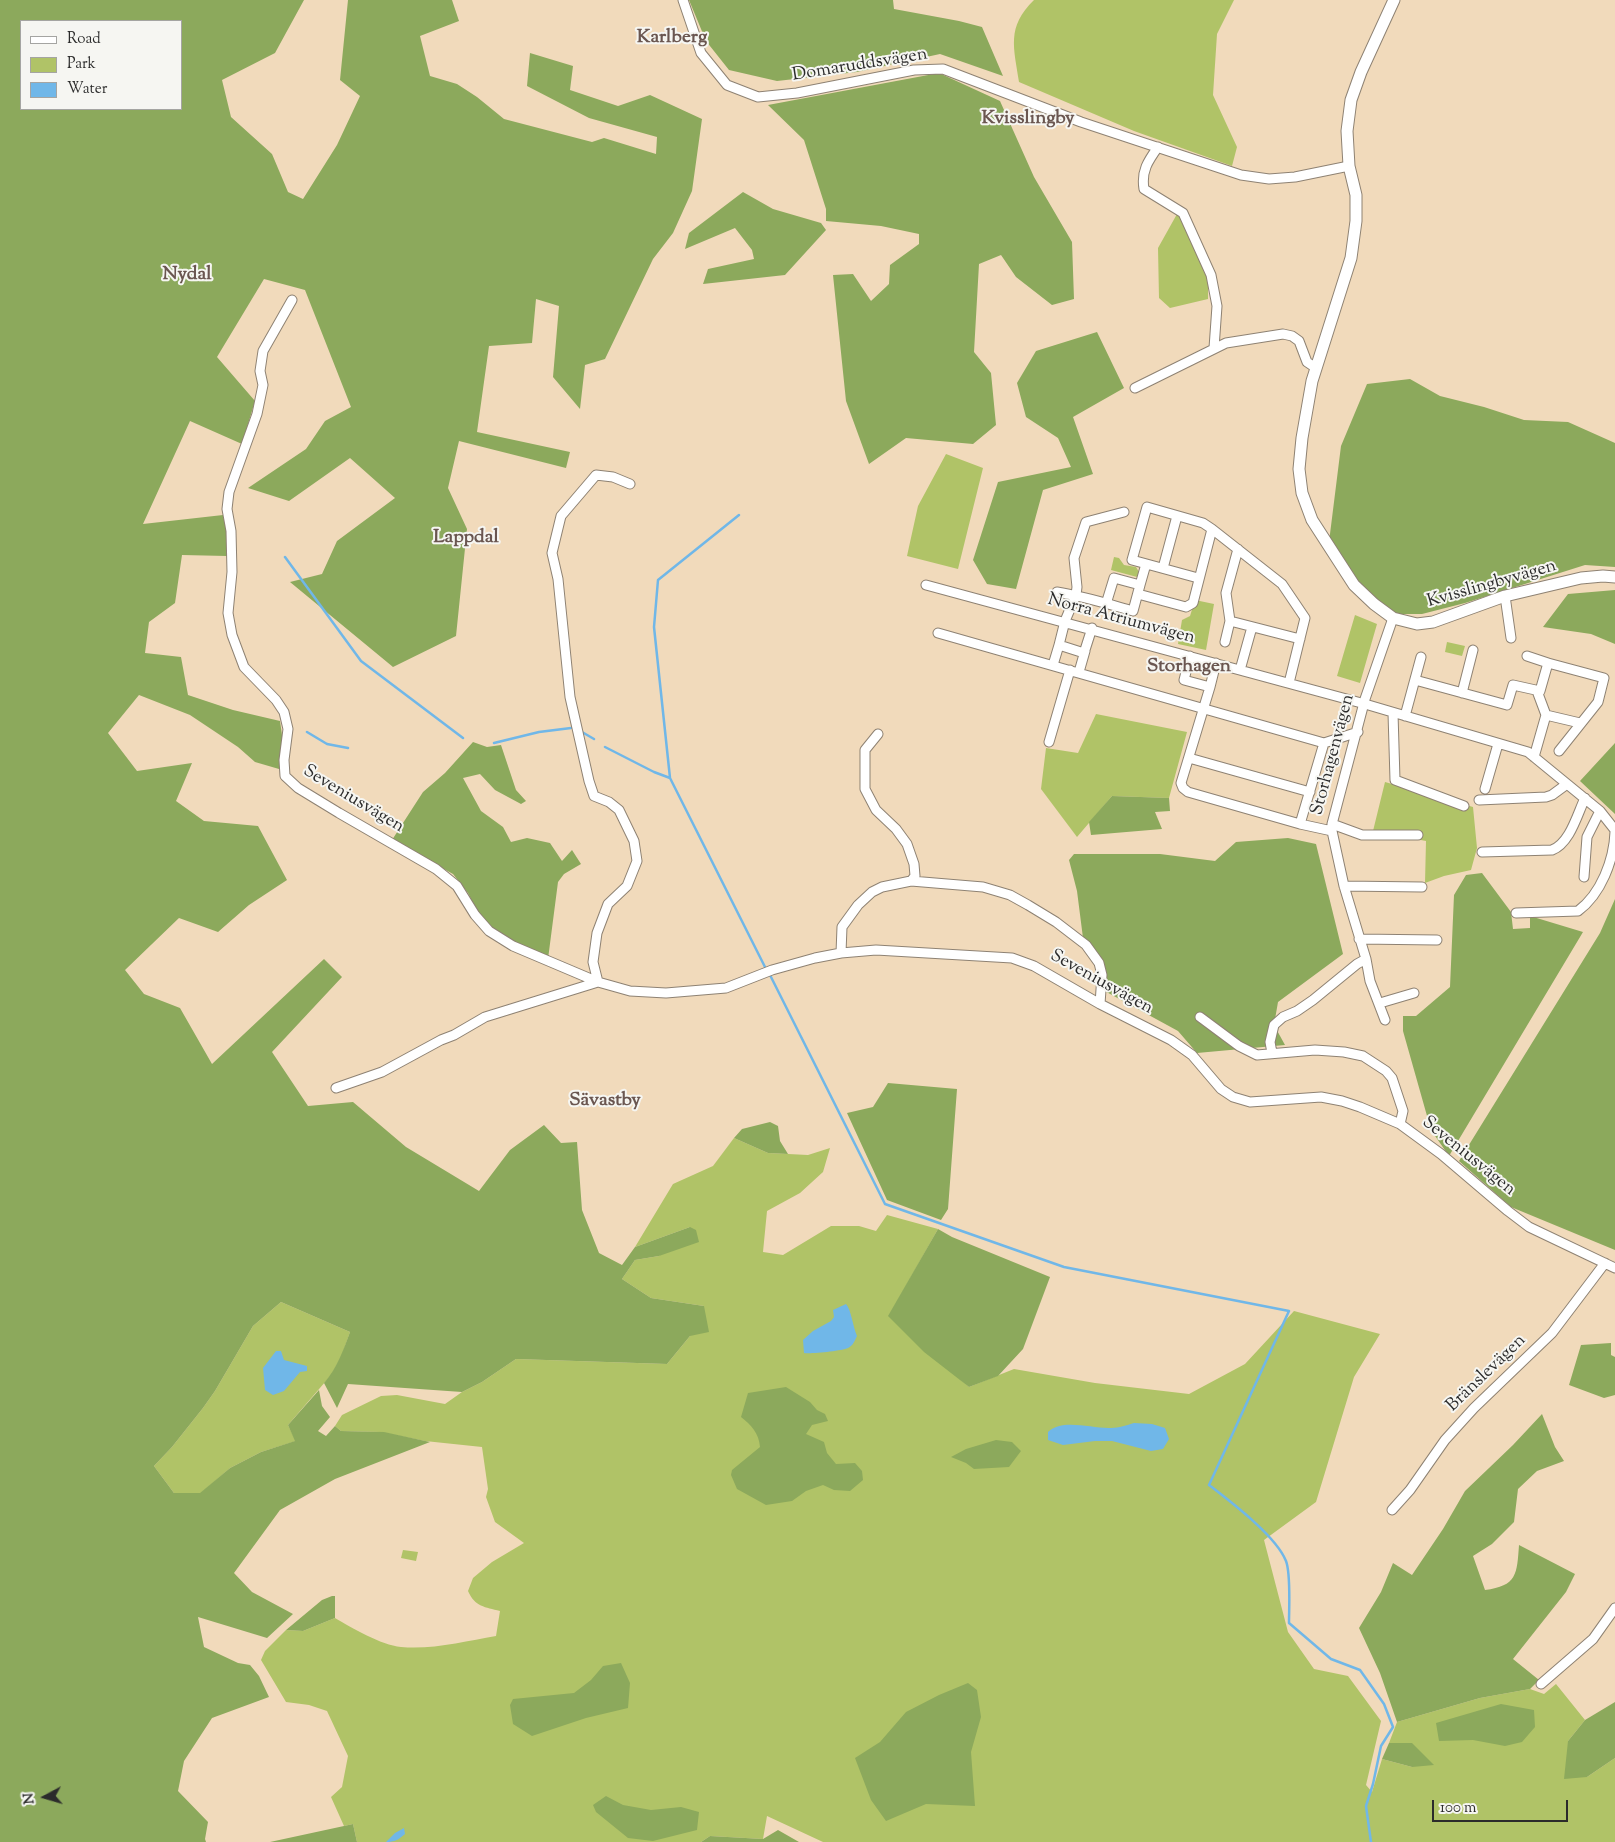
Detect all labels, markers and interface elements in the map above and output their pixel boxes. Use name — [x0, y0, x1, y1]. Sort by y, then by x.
legend — [20, 20, 182, 110]
district label: Karlberg — [637, 28, 707, 50]
text: Road — [67, 29, 101, 50]
street label: Domaruddsvägen — [791, 45, 929, 87]
text: Park — [67, 54, 96, 75]
text: Water — [67, 79, 107, 100]
district label: Kvisslingby — [981, 109, 1075, 131]
district label: Nydal — [163, 265, 211, 287]
district label: Lappdal — [433, 528, 499, 550]
street label: Kvisslingbyvägen — [1425, 556, 1559, 614]
street label: Norra Atriumvägen — [1045, 590, 1197, 650]
district label: Storhagen — [1147, 657, 1231, 679]
street label: Storhagenvägen — [1307, 692, 1361, 818]
street label: Seveniusvägen — [298, 761, 408, 839]
street label: Seveniusvägen — [1046, 946, 1156, 1020]
district label: Sävastby — [569, 1091, 641, 1113]
street label: Seveniusvägen — [1417, 1113, 1519, 1201]
street label: Bränslevägen — [1443, 1331, 1531, 1417]
north arrow — [20, 1772, 70, 1822]
scale bar — [1435, 1790, 1571, 1822]
text: N — [20, 1792, 41, 1805]
text: 100 m — [1440, 1798, 1476, 1819]

